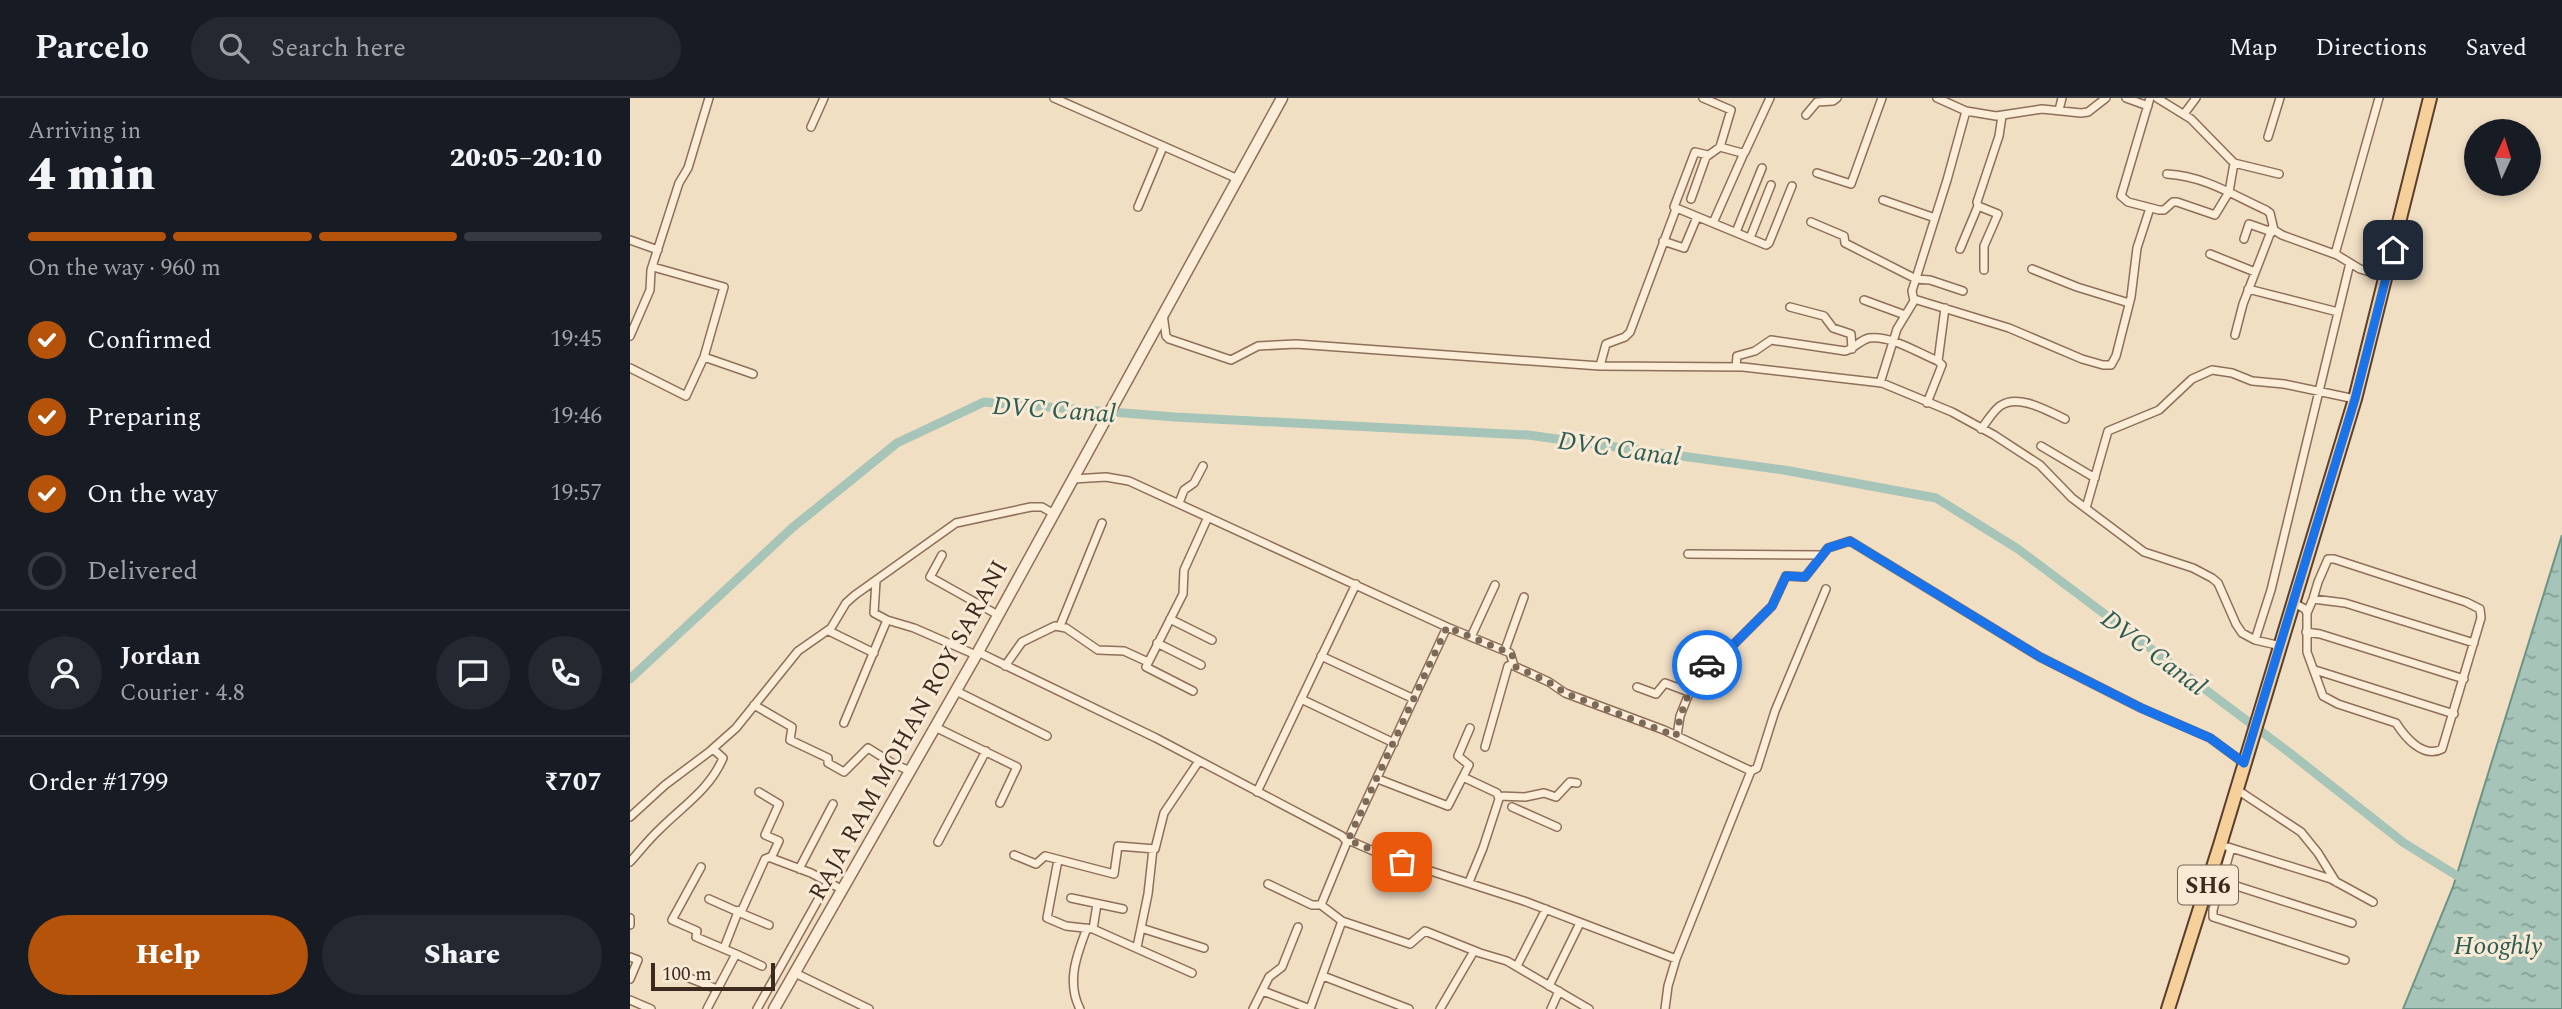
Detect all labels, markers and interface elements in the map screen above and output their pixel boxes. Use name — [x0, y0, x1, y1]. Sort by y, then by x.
search box — [191, 17, 681, 80]
text: Parcelo — [35, 23, 149, 73]
text: Search here — [271, 28, 406, 68]
icon: search — [215, 29, 253, 67]
text: Map — [2229, 30, 2277, 66]
text: Directions — [2315, 30, 2427, 66]
text: Saved — [2465, 30, 2527, 66]
text: Arriving in — [28, 114, 141, 149]
north arrow — [2464, 119, 2541, 196]
map controls — [2464, 119, 2541, 196]
text: 20:05–20:10 — [450, 138, 602, 178]
text: 4 min — [28, 140, 155, 210]
pin — [2363, 220, 2423, 280]
icon: home — [2374, 231, 2412, 269]
text: On the way · 960 m — [28, 251, 221, 286]
text: Confirmed — [87, 320, 212, 360]
icon: check — [28, 321, 66, 359]
text: 19:45 — [550, 322, 602, 357]
water label: DVC Canal — [991, 386, 1117, 434]
text: Preparing — [87, 397, 201, 437]
icon: check — [28, 398, 66, 436]
text: 19:46 — [550, 399, 602, 434]
water label: DVC Canal — [1555, 421, 1683, 477]
text: On the way — [87, 474, 218, 514]
icon: check — [28, 475, 66, 513]
text: 19:57 — [550, 476, 602, 511]
text: Delivered — [87, 551, 198, 591]
street label: RAJA RAM MOHAN ROY SARANI — [800, 554, 1018, 907]
water label: DVC Canal — [2092, 600, 2215, 706]
courier — [1672, 630, 1742, 700]
button: person — [28, 636, 102, 710]
text: Jordan — [120, 636, 201, 676]
button: chat — [436, 636, 510, 710]
button: phone — [528, 636, 602, 710]
icon: car — [1688, 646, 1726, 684]
text: Courier · 4.8 — [120, 676, 245, 711]
text: Order #1799 — [28, 762, 168, 802]
text: ₹707 — [544, 762, 602, 802]
pin — [1372, 832, 1432, 892]
icon: bag — [1383, 843, 1421, 881]
road number: SH6 — [2178, 866, 2238, 904]
button: Help — [28, 915, 308, 995]
button: Share — [322, 915, 602, 995]
water label: Hooghly — [2454, 926, 2543, 966]
scale bar — [651, 960, 775, 992]
text: 100 m — [662, 960, 712, 989]

